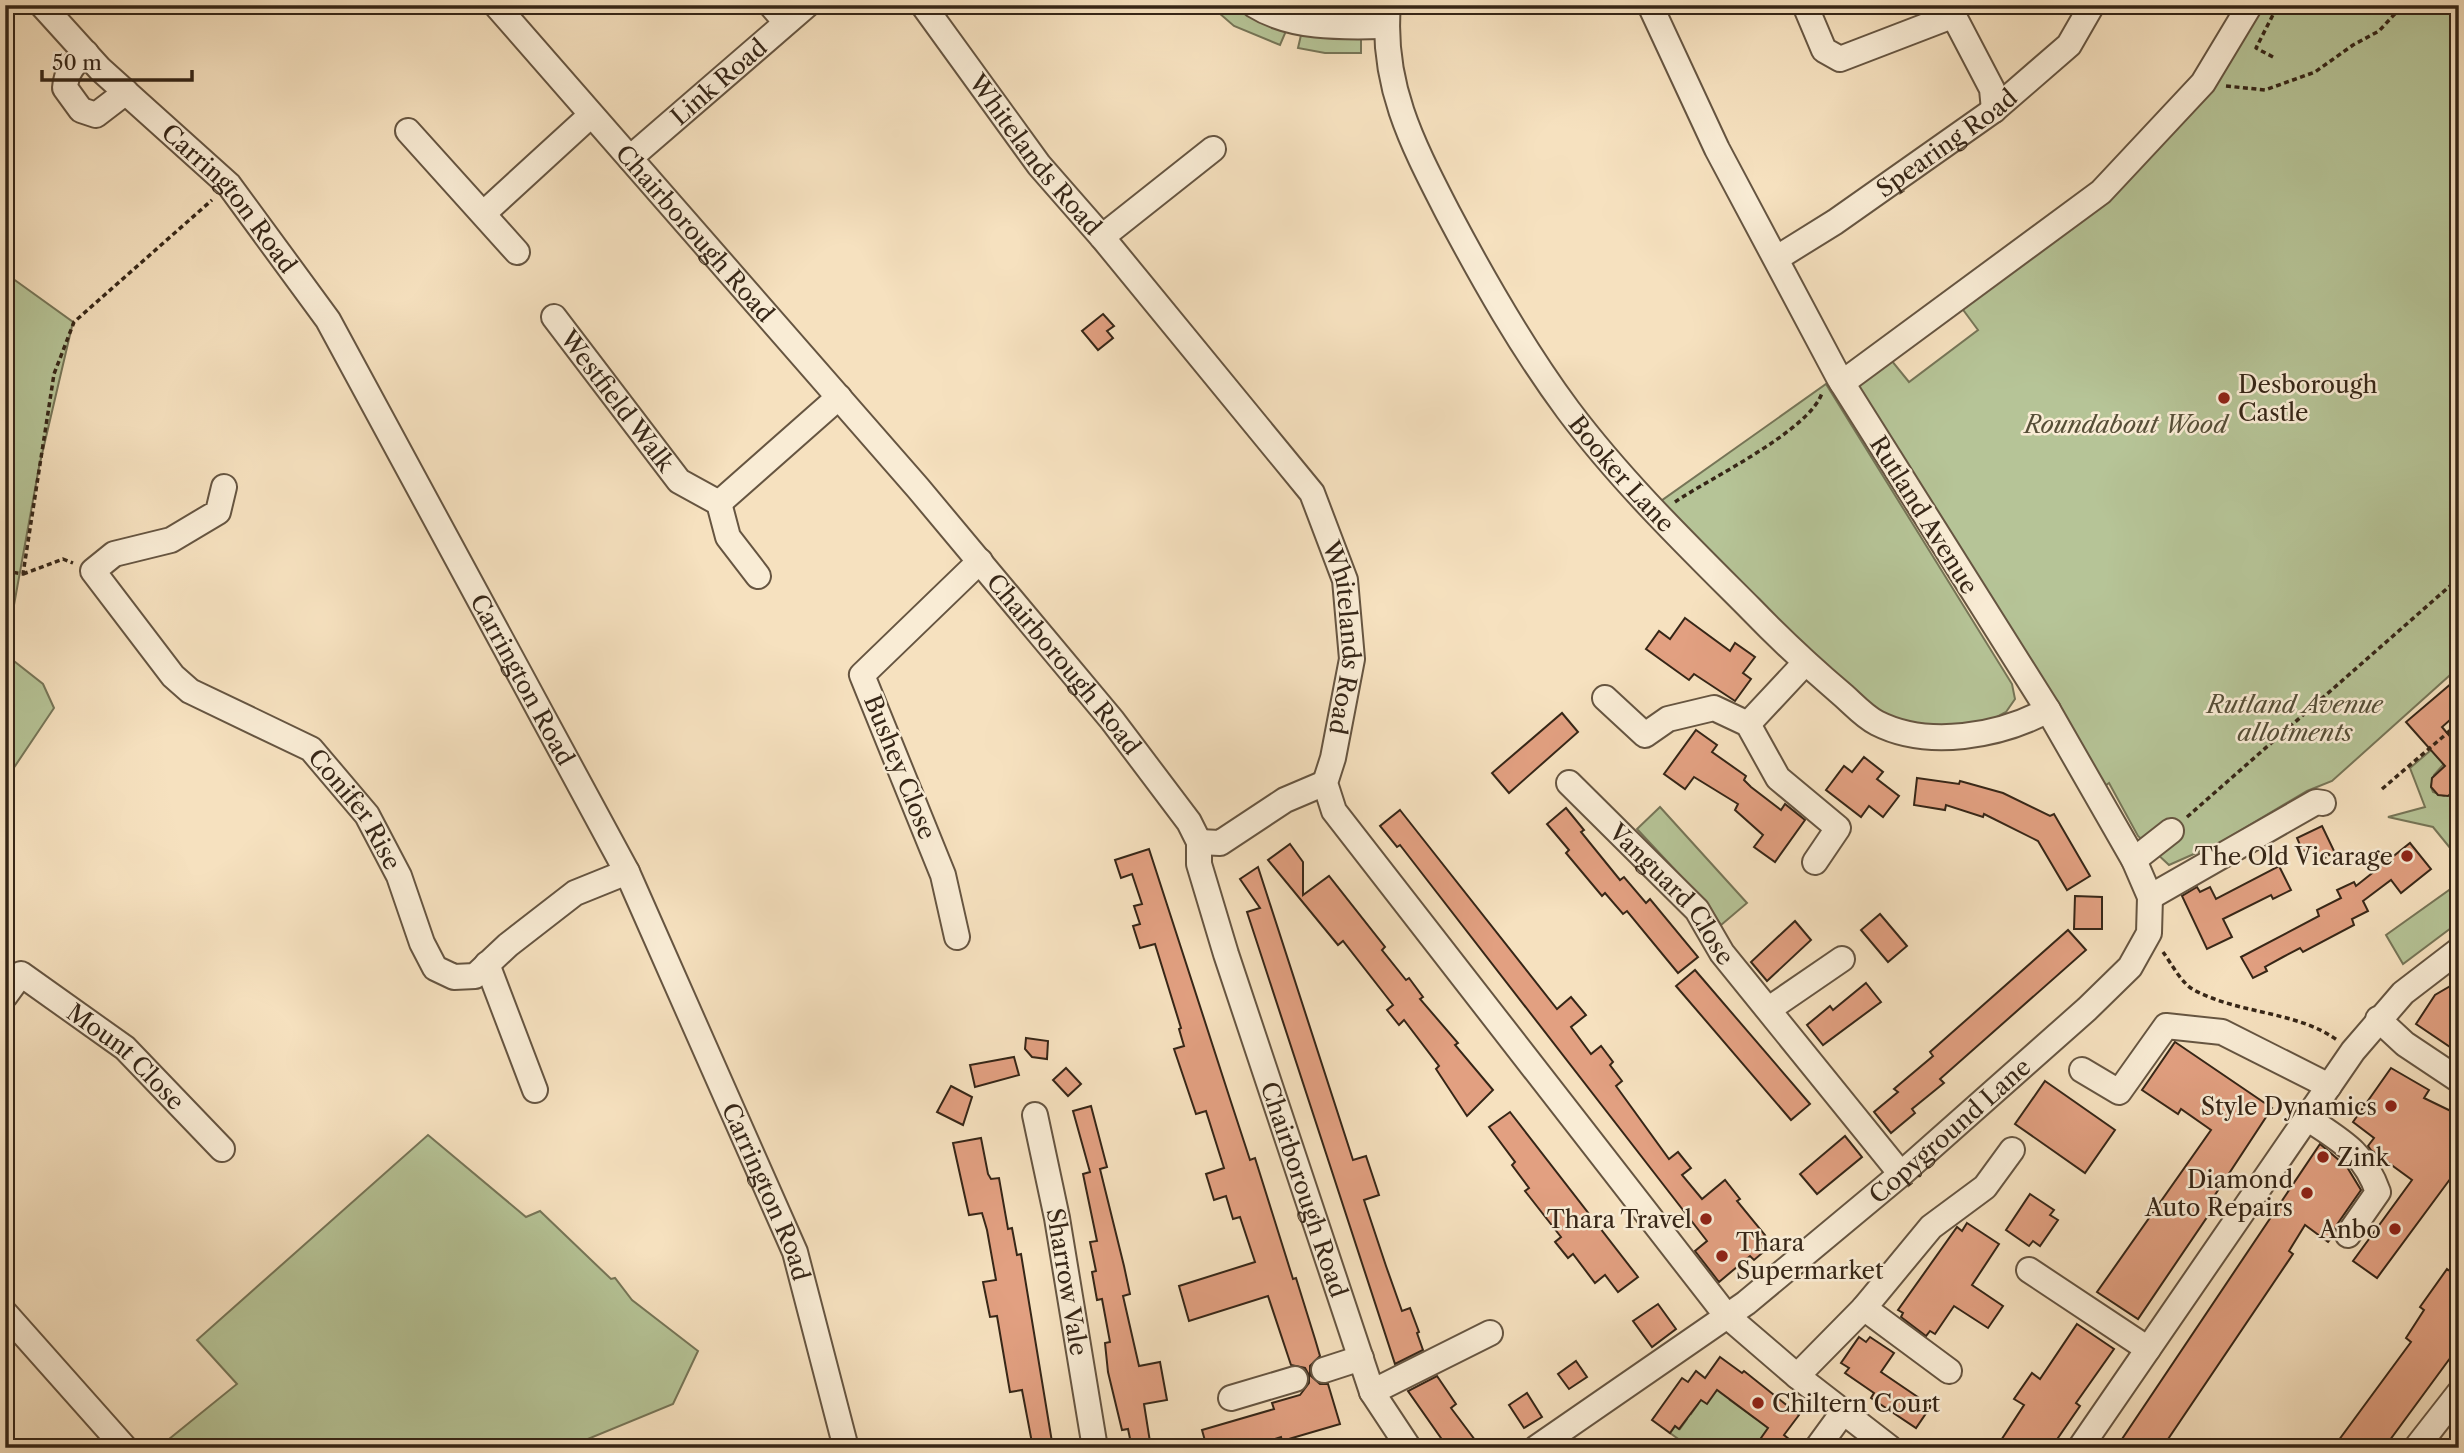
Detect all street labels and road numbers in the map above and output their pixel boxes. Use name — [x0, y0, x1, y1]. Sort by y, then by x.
street label: Link Road — [665, 32, 773, 131]
street label: Whitelands Road — [963, 67, 1108, 241]
street label: Spearing Road — [1871, 82, 2023, 203]
street label: Carrington Road — [156, 117, 303, 279]
street label: Chairborough Road — [610, 139, 781, 328]
street label: Westfield Walk — [554, 323, 681, 478]
street label: Booker Lane — [1563, 409, 1681, 538]
street label: Rutland Avenue — [1864, 431, 1984, 599]
street label: Whitelands Road — [1317, 536, 1367, 737]
street label: Chairborough Road — [981, 568, 1147, 760]
street label: Carrington Road — [465, 589, 581, 770]
street label: Bushey Close — [858, 691, 942, 843]
street label: Conifer Rise — [302, 743, 407, 874]
street label: Vanguard Close — [1603, 816, 1740, 971]
street label: Mount Close — [62, 997, 191, 1116]
street label: Copyground Lane — [1863, 1052, 2036, 1209]
street label: Chairborough Road — [1255, 1078, 1354, 1301]
street label: Carrington Road — [716, 1098, 816, 1284]
street label: Sharrow Vale — [1041, 1205, 1094, 1358]

